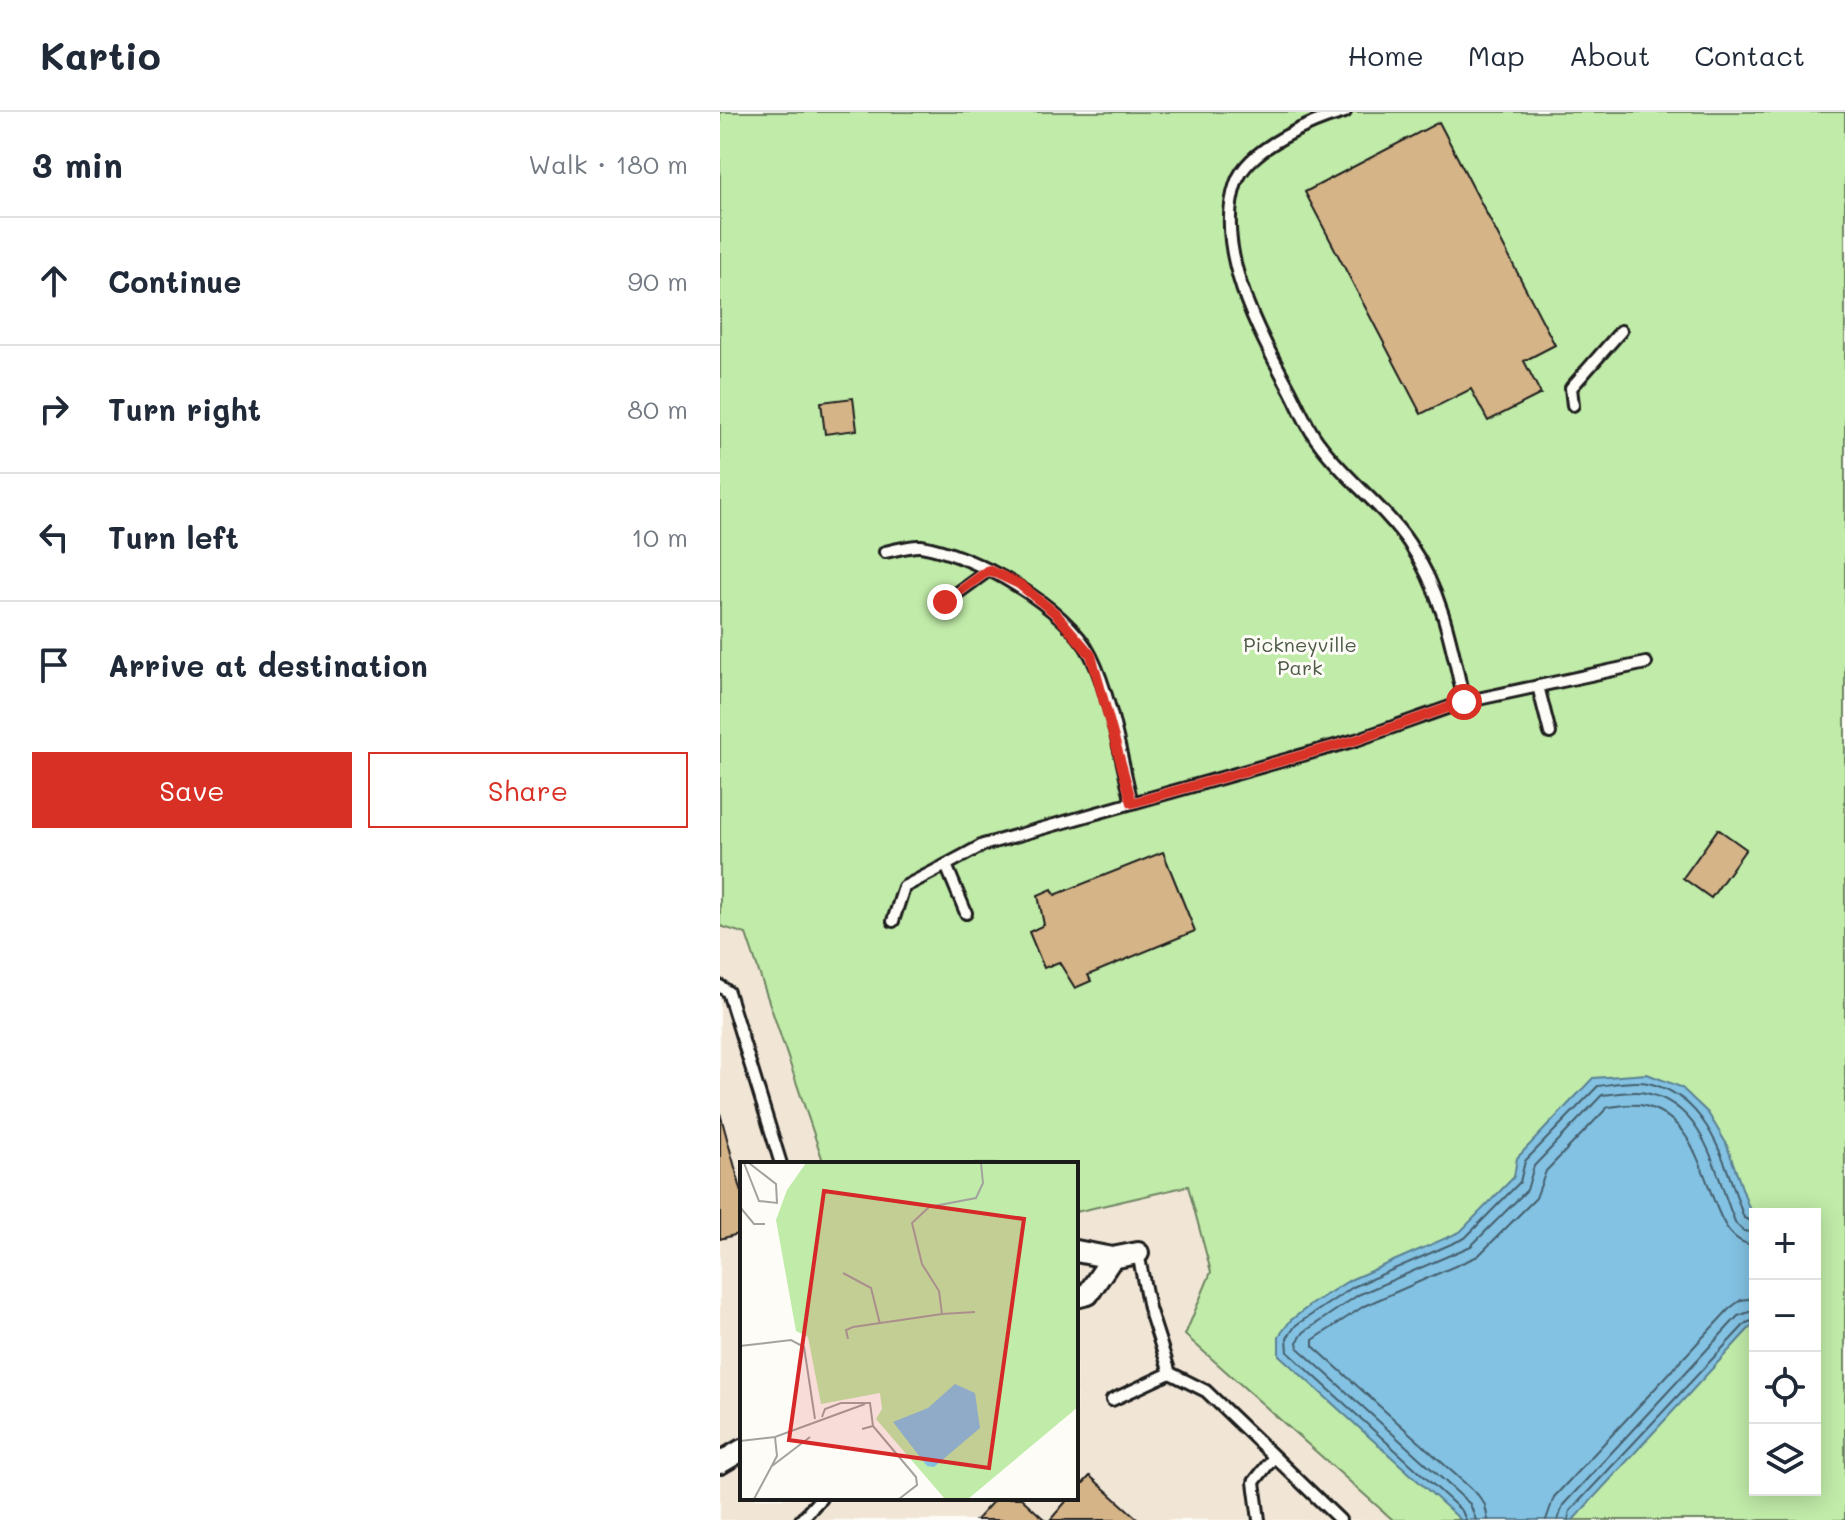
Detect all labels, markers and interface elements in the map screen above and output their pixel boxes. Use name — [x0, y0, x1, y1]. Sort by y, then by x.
text: Kartio — [40, 30, 161, 80]
text: Home — [1348, 37, 1424, 73]
text: Map — [1468, 37, 1525, 73]
text: About — [1569, 37, 1650, 73]
text: Contact — [1694, 37, 1805, 73]
text: 3 min — [32, 142, 123, 187]
text: Walk · 180 m — [528, 147, 688, 181]
icon: ahead — [32, 259, 76, 303]
text: Continue — [108, 261, 241, 301]
text: 90 m — [628, 264, 688, 298]
icon: right — [32, 387, 76, 431]
text: Turn right — [108, 389, 261, 429]
text: 80 m — [627, 392, 688, 426]
icon: left — [32, 515, 76, 559]
text: Turn left — [108, 517, 239, 557]
text: 10 m — [631, 520, 688, 554]
route end — [927, 584, 963, 620]
park label: Pickneyville Park — [1243, 631, 1357, 680]
icon: arrive — [32, 643, 76, 687]
text: Arrive at destination — [108, 645, 428, 685]
route start — [1446, 684, 1482, 720]
button: Save — [32, 752, 352, 828]
button: Share — [368, 752, 688, 828]
inset map — [740, 1162, 1078, 1500]
map controls — [1749, 1208, 1821, 1496]
button: + — [1749, 1208, 1821, 1280]
button: − — [1749, 1280, 1821, 1352]
button: locate — [1749, 1352, 1821, 1424]
button: layers — [1749, 1424, 1821, 1496]

